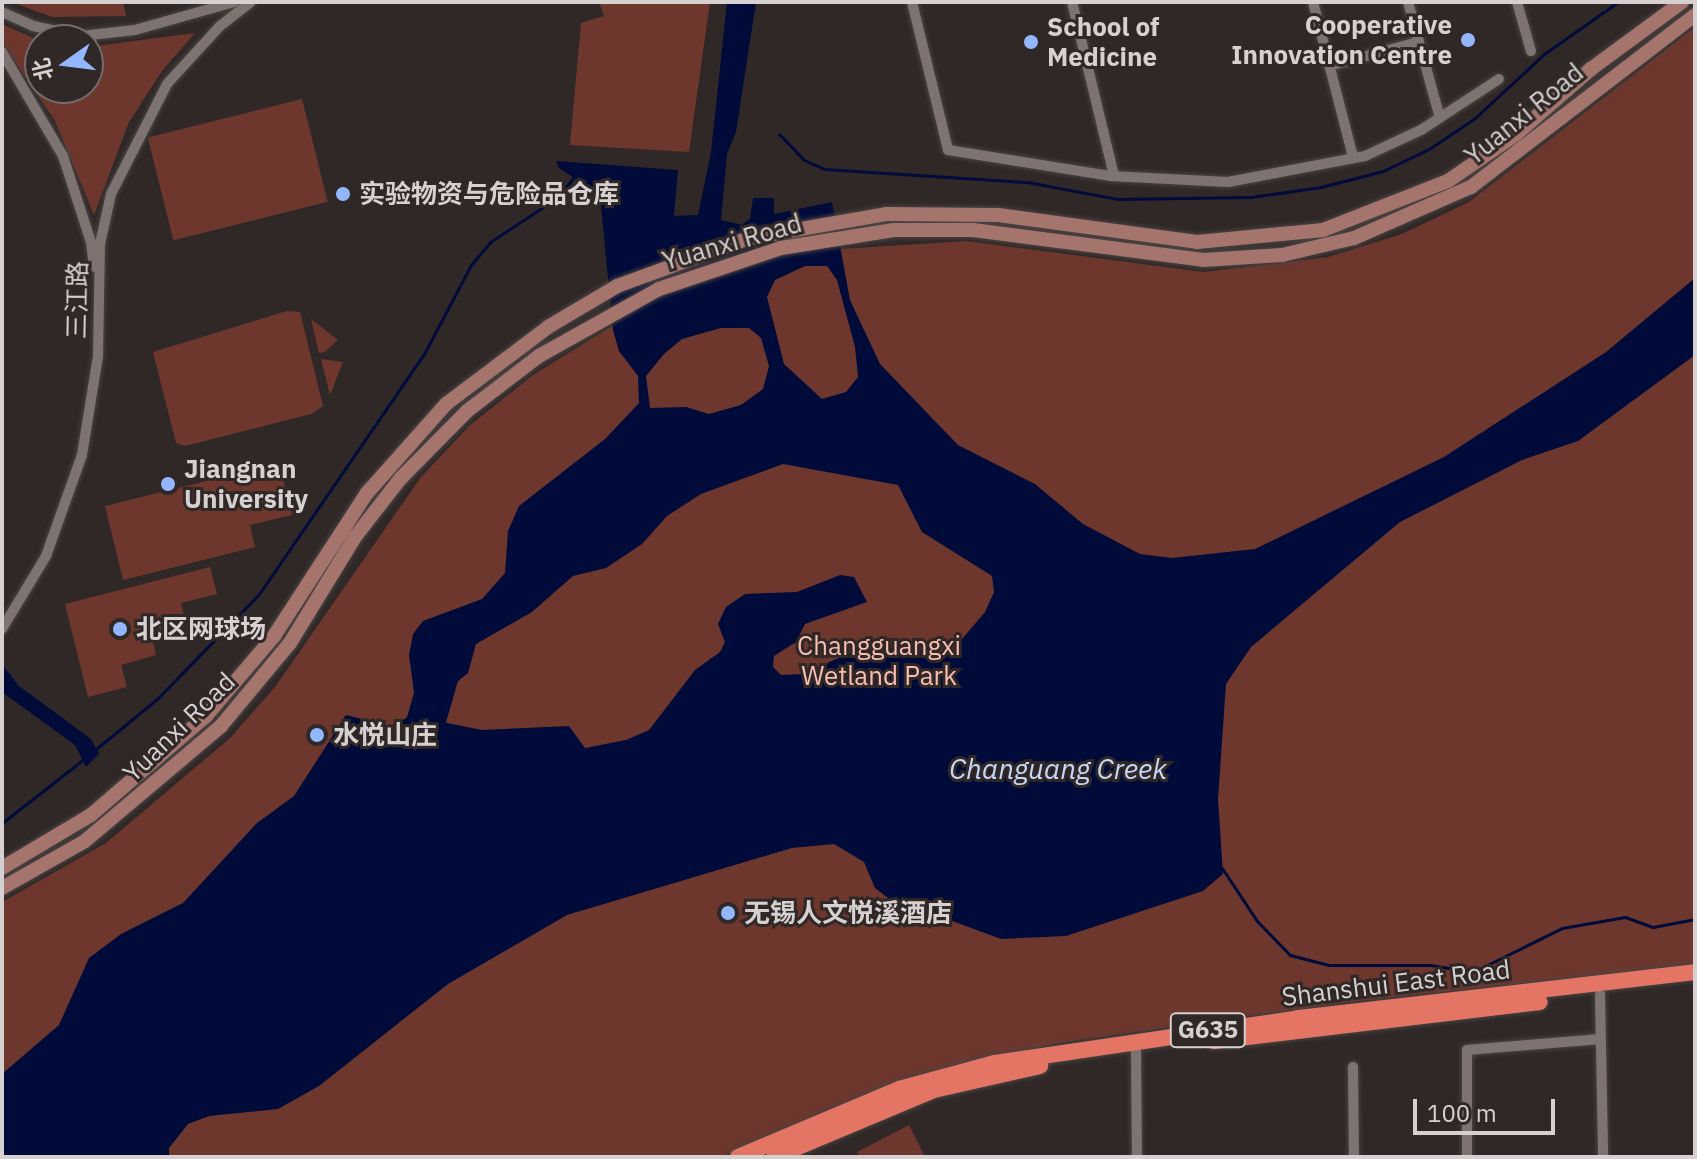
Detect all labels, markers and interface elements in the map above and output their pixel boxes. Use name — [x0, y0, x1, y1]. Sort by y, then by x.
place label: Cooperative Innovation Centre — [1231, 9, 1452, 70]
place label: School of Medicine — [1047, 11, 1159, 72]
north arrow — [24, 24, 104, 104]
marker: Cooperative Innovation Centre — [1459, 31, 1477, 49]
marker: School of Medicine — [1022, 33, 1040, 51]
text: 北 — [25, 55, 59, 84]
street label: Yuanxi Road — [1458, 57, 1590, 171]
place label: 实验物资与危险品仓库 — [359, 178, 619, 210]
marker: 实验物资与危险品仓库 — [334, 185, 352, 203]
street label: Yuanxi Road — [659, 207, 805, 277]
street label: 三江路 — [61, 261, 93, 339]
place label: Jiangnan University — [184, 453, 308, 514]
marker: Jiangnan University — [159, 475, 177, 493]
place label: 北区网球场 — [136, 613, 266, 645]
marker: 北区网球场 — [111, 620, 129, 638]
park label: Changguangxi Wetland Park — [797, 630, 961, 692]
street label: Yuanxi Road — [116, 666, 242, 788]
place label: 水悦山庄 — [333, 719, 437, 751]
marker: 水悦山庄 — [308, 726, 326, 744]
water label: Changuang Creek — [949, 752, 1167, 786]
place label: 无锡人文悦溪酒店 — [744, 897, 952, 929]
marker: 无锡人文悦溪酒店 — [719, 904, 737, 922]
street label: Shanshui East Road — [1280, 954, 1512, 1012]
road number: G635 — [1168, 1010, 1248, 1050]
scale bar — [1417, 1083, 1559, 1133]
text: 100 m — [1427, 1097, 1497, 1129]

